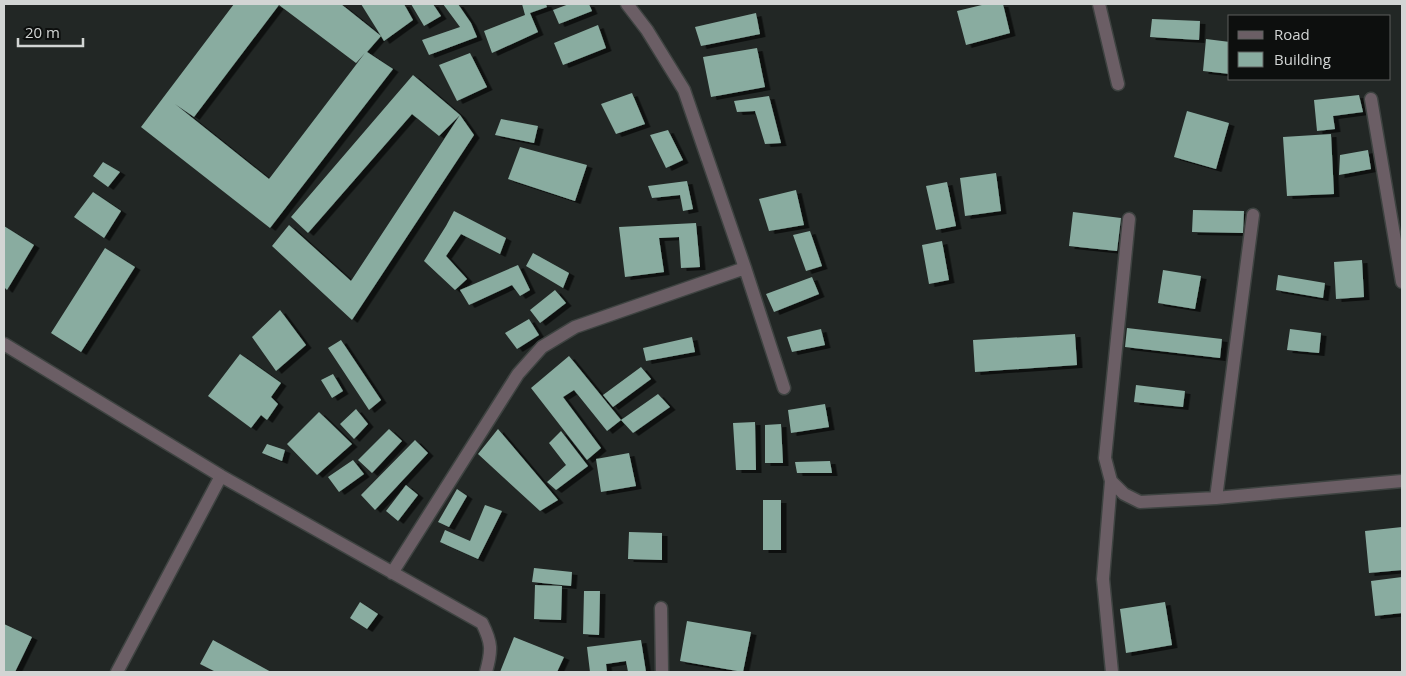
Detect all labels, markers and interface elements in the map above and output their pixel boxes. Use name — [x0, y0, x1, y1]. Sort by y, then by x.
scale bar — [18, 15, 82, 47]
legend — [1228, 15, 1391, 80]
text: 20 m — [25, 22, 60, 42]
text: Road — [1274, 24, 1310, 44]
text: Building — [1274, 49, 1331, 69]

